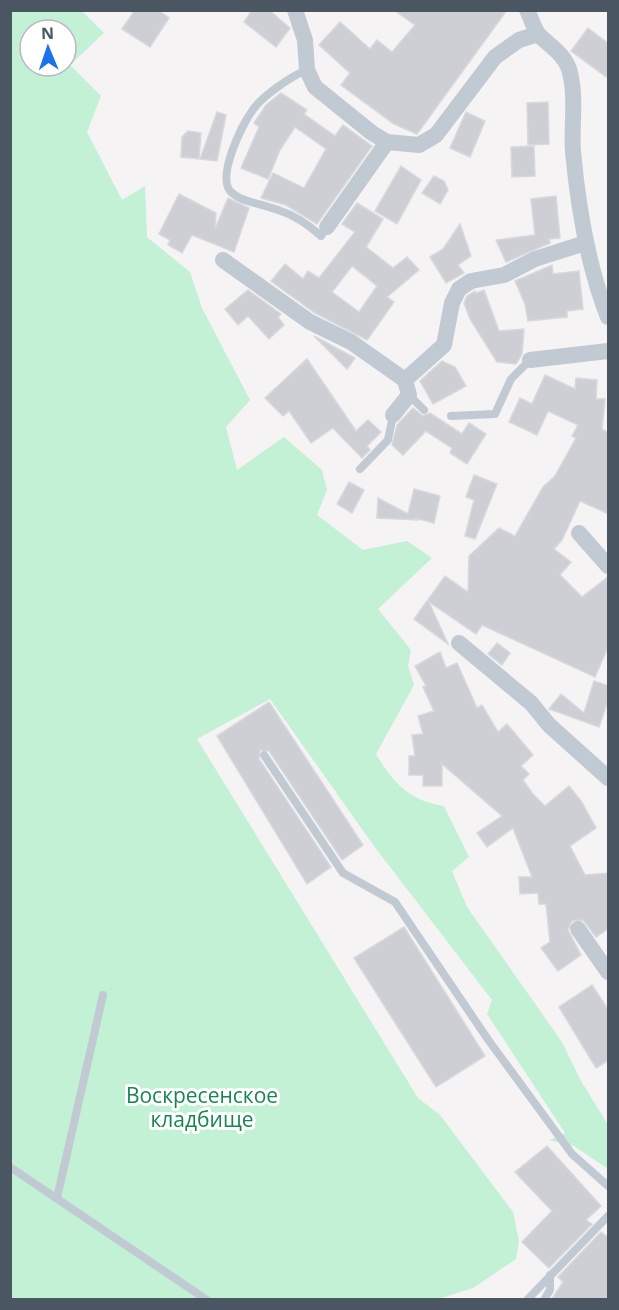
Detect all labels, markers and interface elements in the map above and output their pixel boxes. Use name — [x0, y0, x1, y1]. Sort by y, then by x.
north arrow — [18, 18, 78, 78]
text: N — [41, 22, 54, 44]
park label: Воскресенское кладбище — [126, 1081, 278, 1133]

